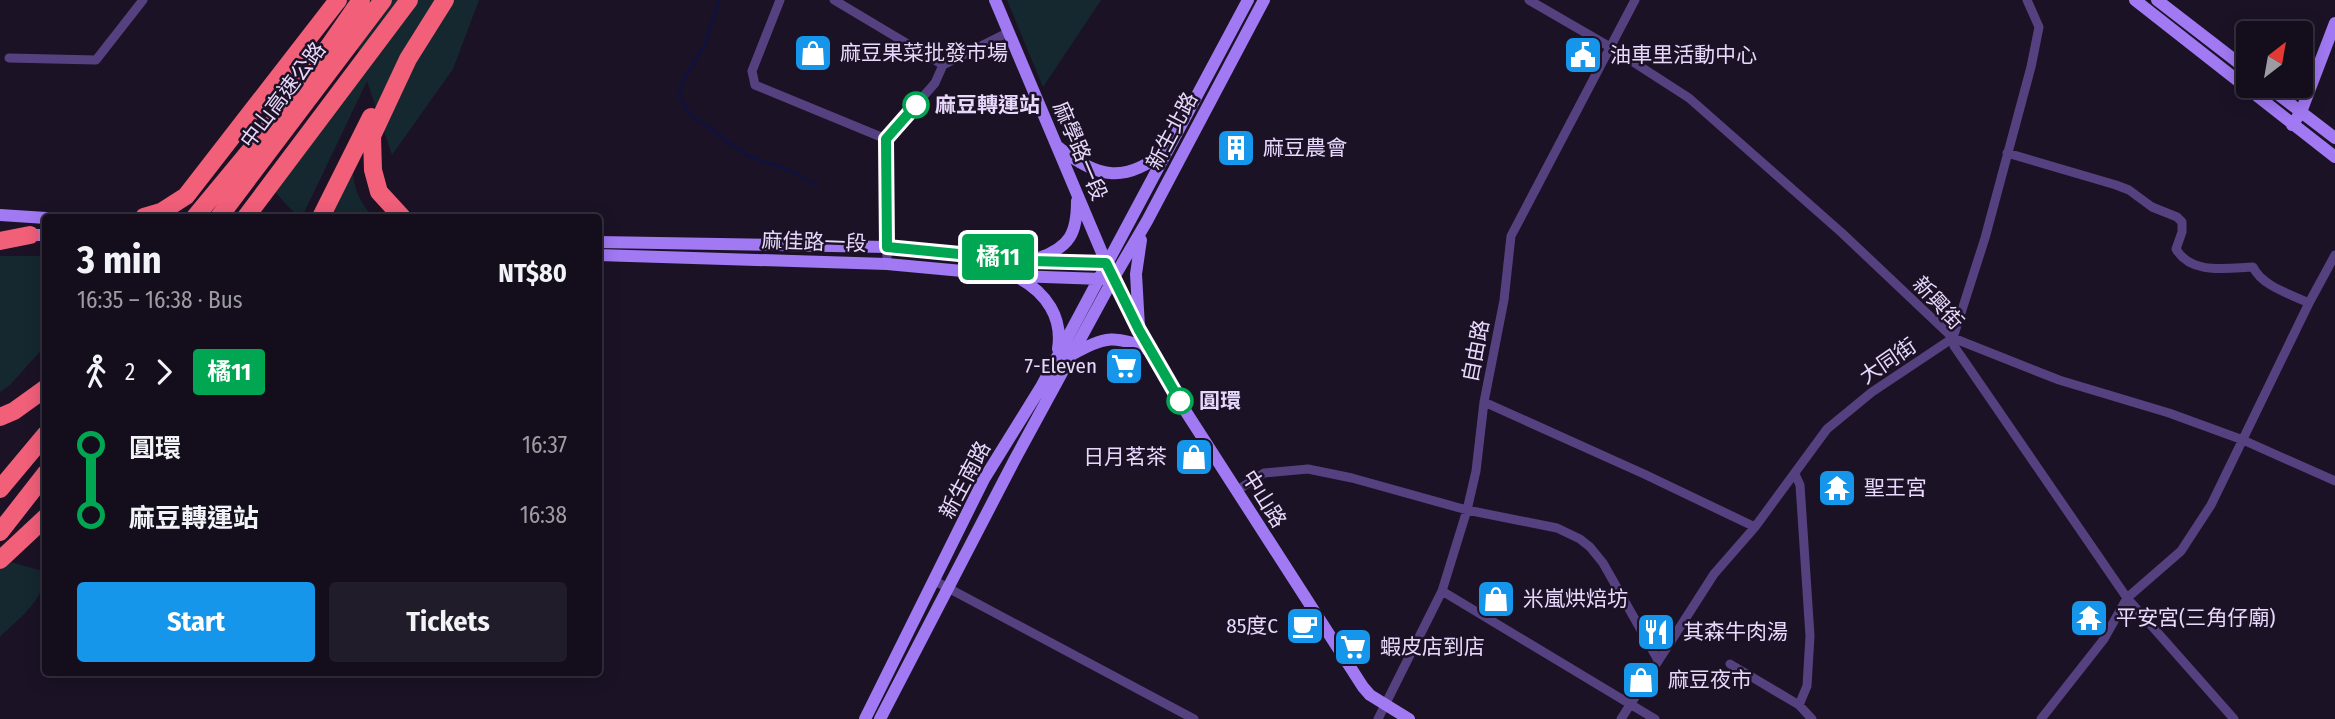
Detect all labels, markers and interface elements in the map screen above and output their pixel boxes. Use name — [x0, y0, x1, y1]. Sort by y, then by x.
north arrow — [2236, 21, 2314, 98]
map controls — [2236, 21, 2313, 98]
shop icon: 麻豆果菜批發市場 — [792, 32, 834, 74]
public building icon: 油車里活動中心 — [1562, 34, 1604, 76]
street label: 中山高速公路 — [235, 37, 331, 153]
place label: 麻豆果菜批發市場 — [840, 40, 1008, 66]
place label: 油車里活動中心 — [1610, 42, 1757, 68]
street label: 新生北路 — [1141, 88, 1203, 174]
marker: 麻豆轉運站 — [903, 92, 929, 118]
place label: 麻豆轉運站 — [935, 92, 1040, 118]
street label: 麻學路一段 — [1048, 98, 1112, 204]
building icon: 麻豆農會 — [1215, 127, 1257, 169]
place label: 麻豆農會 — [1263, 135, 1347, 161]
street label: 麻佳路一段 — [761, 227, 867, 257]
line badge: 橘11 — [958, 234, 1038, 280]
text: 3 min — [77, 237, 162, 283]
text: 橘11 — [976, 243, 1020, 271]
text: NT$80 — [498, 258, 567, 289]
street label: 新興街 — [1907, 271, 1969, 335]
text: 16:35 – 16:38 · Bus — [77, 286, 243, 314]
street label: 自由路 — [1457, 318, 1495, 384]
street label: 大同街 — [1855, 333, 1921, 389]
supermarket icon: 7-Eleven — [1103, 345, 1145, 387]
icon: walk — [77, 353, 115, 391]
icon: forward — [145, 353, 183, 391]
place label: 7-Eleven — [1025, 353, 1097, 379]
text: 2 — [125, 358, 135, 386]
text: 橘11 — [207, 358, 251, 386]
marker: 圓環 — [1167, 388, 1193, 414]
place label: 圓環 — [1199, 388, 1241, 414]
text: 16:37 — [522, 431, 567, 459]
text: 圓環 — [129, 433, 181, 464]
shop icon: 日月茗茶 — [1173, 436, 1215, 478]
street label: 新生南路 — [934, 437, 996, 523]
place label: 日月茗茶 — [1083, 444, 1167, 470]
street label: 中山路 — [1236, 465, 1292, 533]
temple icon: 聖王宮 — [1816, 467, 1858, 509]
place label: 聖王宮 — [1864, 475, 1927, 501]
text: 16:38 — [520, 501, 567, 529]
text: 麻豆轉運站 — [129, 503, 259, 534]
shop icon: 米嵐烘焙坊 — [1475, 578, 1517, 620]
button: Start — [77, 582, 315, 662]
button: Tickets — [329, 582, 567, 662]
place label: 米嵐烘焙坊 — [1523, 586, 1628, 612]
temple icon: 平安宮(三角仔廟) — [2068, 597, 2110, 639]
cafe icon: 85度C — [1284, 605, 1326, 647]
place label: 平安宮(三角仔廟) — [2116, 605, 2275, 631]
restaurant icon: 其森牛肉湯 — [1635, 611, 1677, 653]
place label: 85度C — [1226, 613, 1278, 639]
place label: 其森牛肉湯 — [1683, 619, 1788, 645]
supermarket icon: 蝦皮店到店 — [1332, 626, 1374, 668]
place label: 蝦皮店到店 — [1380, 634, 1485, 660]
shop icon: 麻豆夜市 — [1620, 659, 1662, 701]
place label: 麻豆夜市 — [1668, 667, 1752, 693]

